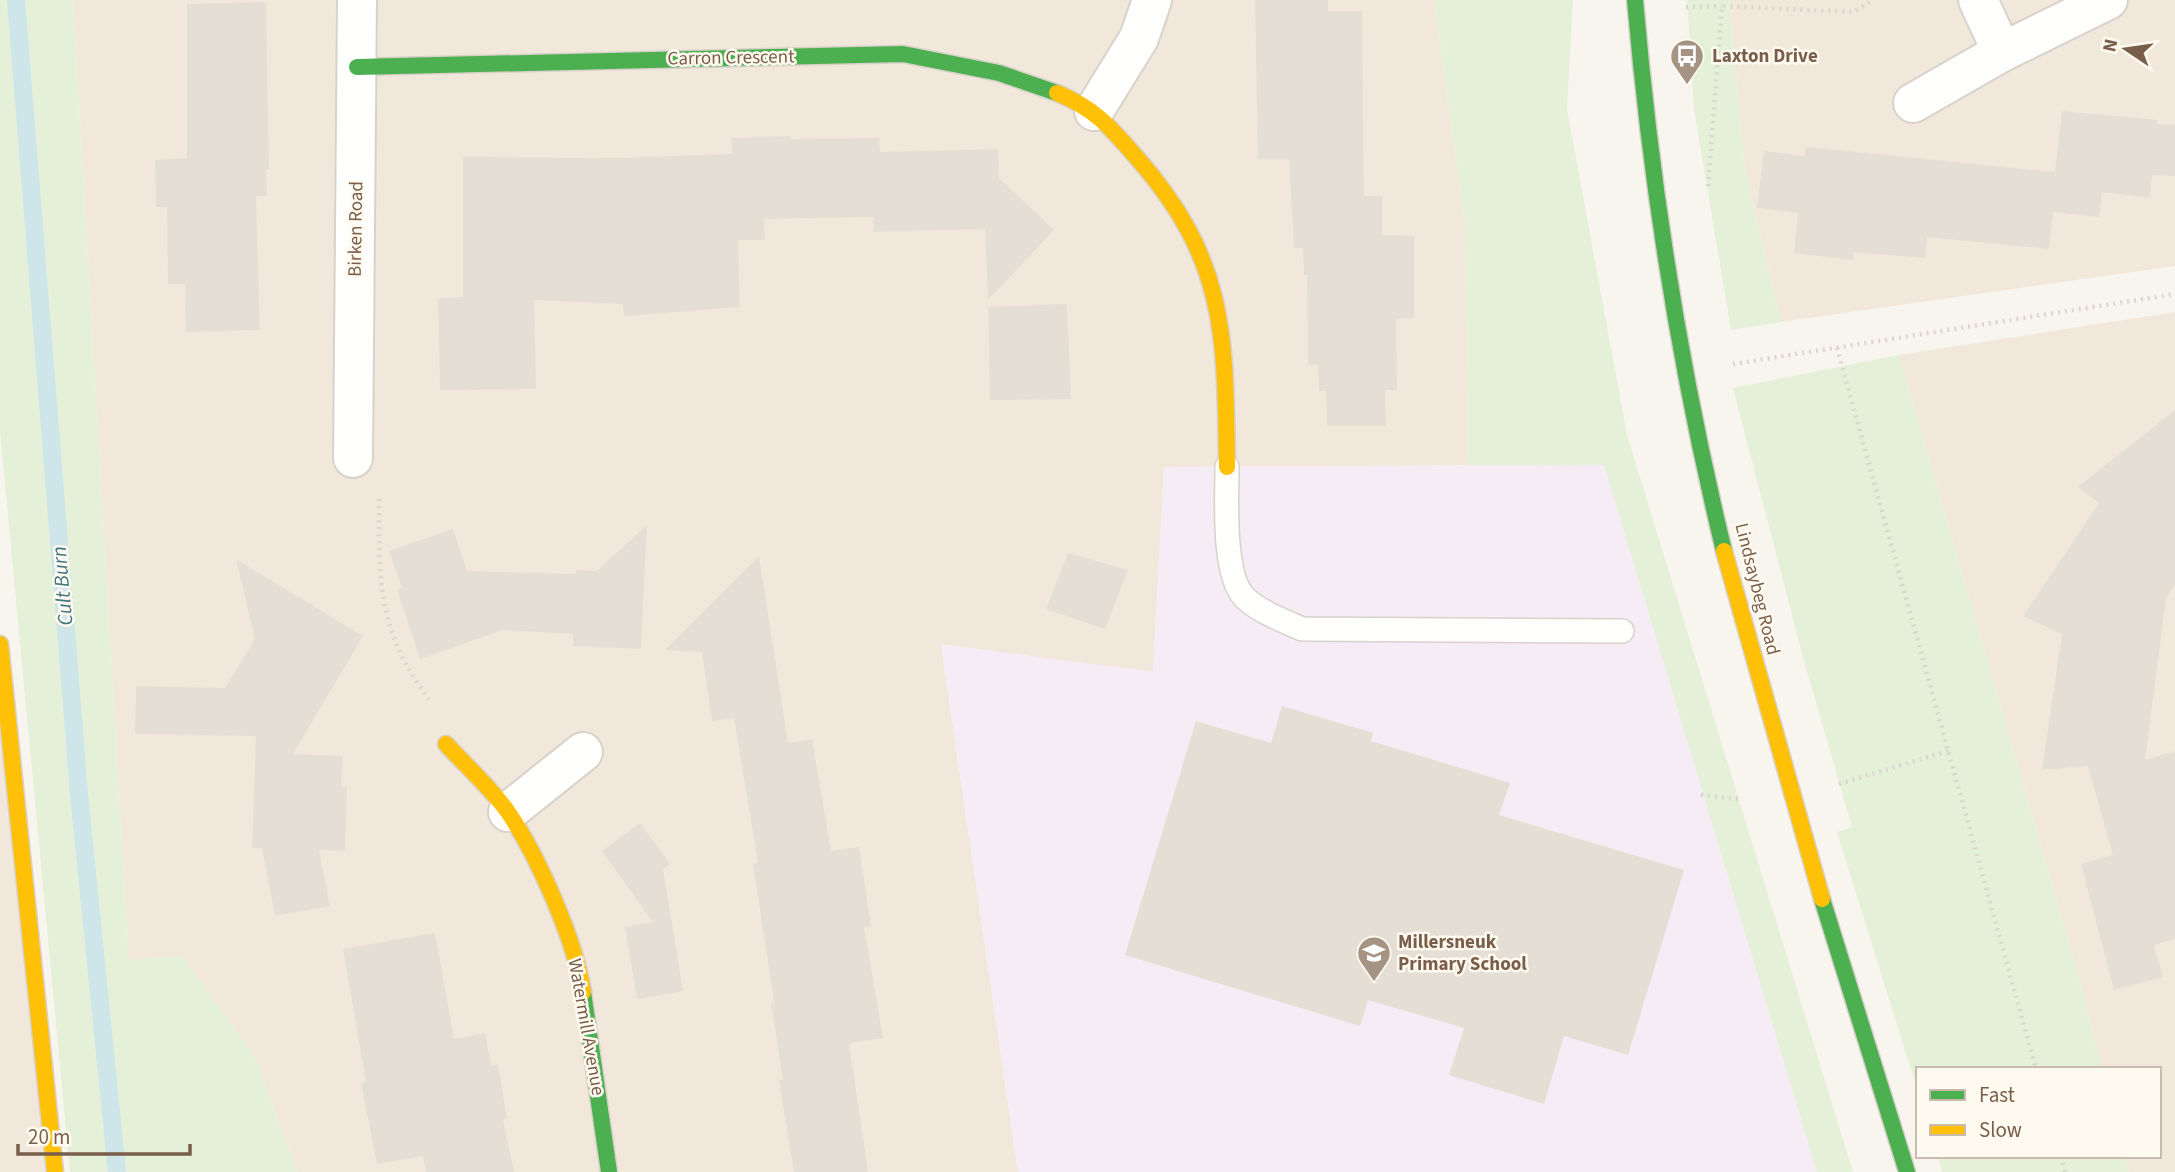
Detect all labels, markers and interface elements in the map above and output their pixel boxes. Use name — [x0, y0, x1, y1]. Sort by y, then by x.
north arrow — [2091, 14, 2161, 84]
text: N — [2096, 36, 2125, 55]
bus stop icon: Laxton Drive — [1668, 37, 1706, 86]
street label: Carron Crescent — [667, 43, 795, 73]
place label: Laxton Drive — [1712, 43, 1818, 70]
street label: Birken Road — [342, 181, 370, 277]
street label: Lindsaybeg Road — [1728, 520, 1786, 658]
water label: Cult Burn — [44, 545, 80, 627]
place label: Millersneuk Primary School — [1398, 929, 1527, 978]
school or university icon: Millersneuk Primary School — [1355, 934, 1393, 983]
street label: Watermill Avenue — [561, 956, 611, 1098]
legend — [1916, 1067, 2161, 1158]
text: Fast — [1979, 1080, 2015, 1110]
scale bar — [18, 1112, 189, 1156]
text: Slow — [1979, 1115, 2022, 1145]
text: 20 m — [28, 1122, 70, 1152]

